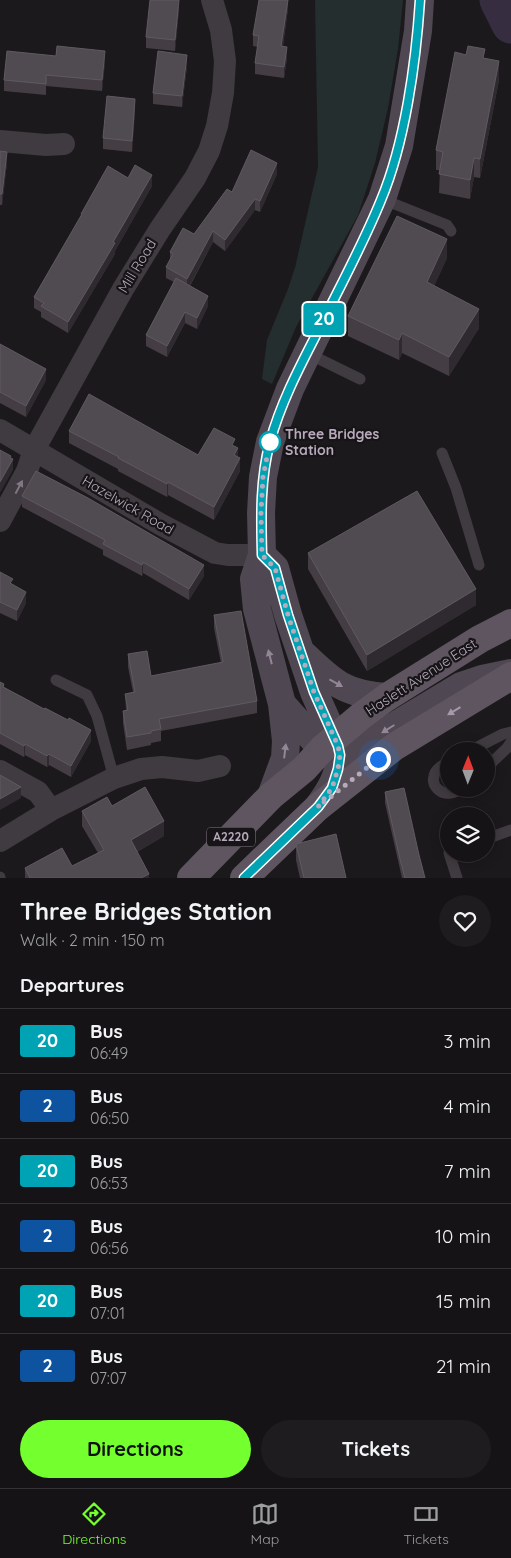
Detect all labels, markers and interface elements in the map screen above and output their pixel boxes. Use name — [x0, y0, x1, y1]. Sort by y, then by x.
street label: Mill Road — [114, 236, 160, 296]
line badge: 20 — [302, 303, 346, 335]
text: 20 — [313, 307, 335, 330]
place label: Three Bridges Station — [285, 425, 379, 459]
marker: Three Bridges Station — [259, 431, 281, 453]
street label: Hazelwick Road — [79, 471, 177, 539]
one-way arrow — [15, 479, 23, 494]
street label: Haslett Avenue East — [362, 634, 480, 720]
one-way arrow — [265, 650, 273, 665]
one-way arrow — [330, 678, 343, 687]
one-way arrow — [448, 706, 461, 715]
one-way arrow — [381, 724, 395, 733]
north arrow — [440, 742, 495, 798]
map controls — [440, 742, 495, 862]
one-way arrow — [281, 743, 289, 759]
your location — [366, 747, 391, 772]
button: layers — [440, 807, 495, 862]
road number: A2220 — [207, 828, 255, 846]
button: heart — [439, 895, 491, 947]
text: Three Bridges Station — [20, 896, 272, 926]
text: Walk · 2 min · 150 m — [20, 930, 165, 950]
text: Departures — [20, 973, 124, 997]
text: Bus — [90, 1019, 123, 1043]
text: 20 — [37, 1029, 58, 1052]
text: 3 min — [443, 1029, 491, 1053]
text: 06:49 — [90, 1043, 128, 1063]
text: Bus — [90, 1084, 123, 1108]
text: 2 — [42, 1094, 53, 1117]
text: 4 min — [443, 1094, 491, 1118]
text: 06:50 — [90, 1108, 129, 1128]
text: Bus — [90, 1149, 123, 1173]
text: 20 — [37, 1159, 58, 1182]
text: 7 min — [444, 1159, 491, 1183]
text: 06:53 — [90, 1173, 128, 1193]
text: Bus — [90, 1214, 123, 1238]
text: 2 — [42, 1224, 53, 1247]
text: 10 min — [435, 1224, 491, 1248]
text: 06:56 — [90, 1238, 128, 1258]
text: Bus — [90, 1279, 123, 1303]
text: 20 — [37, 1289, 58, 1312]
text: 15 min — [436, 1289, 491, 1313]
text: 07:01 — [90, 1303, 125, 1323]
text: Bus — [90, 1344, 123, 1368]
text: 2 — [42, 1354, 53, 1377]
text: 21 min — [436, 1354, 491, 1378]
text: 07:07 — [90, 1368, 127, 1388]
button: Directions — [20, 1420, 251, 1478]
button: Tickets — [261, 1420, 491, 1478]
tab: Directions — [62, 1500, 126, 1548]
tab: Map — [251, 1500, 279, 1548]
tab: Tickets — [403, 1500, 449, 1548]

